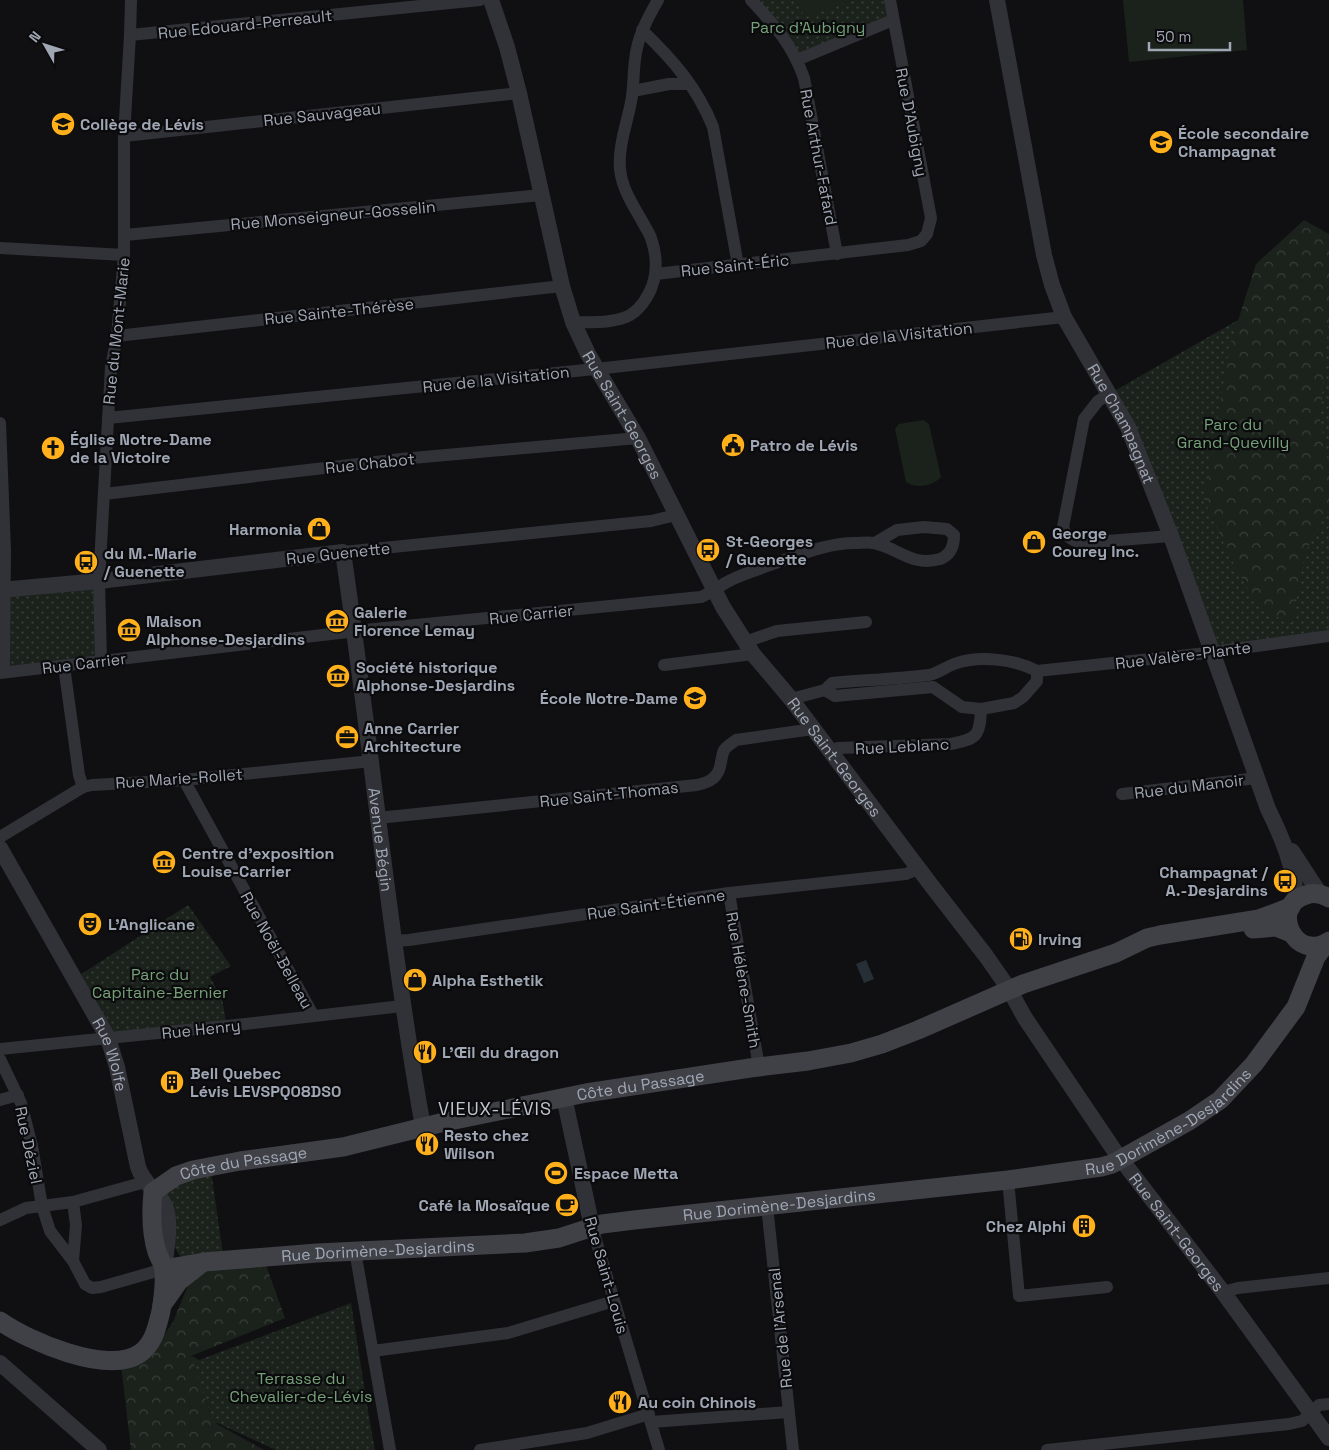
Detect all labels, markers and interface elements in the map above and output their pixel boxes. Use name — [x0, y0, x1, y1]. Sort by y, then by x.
street label: Rue Edouard-Perreault — [157, 5, 333, 44]
park label: Parc d'Aubigny — [751, 17, 865, 38]
north arrow — [20, 20, 70, 70]
scale bar — [1149, 20, 1230, 52]
text: 50 m — [1156, 27, 1191, 46]
text: N — [25, 28, 45, 46]
street label: Rue D'Aubigny — [891, 66, 932, 178]
street label: Rue Arthur-Fafard — [795, 87, 842, 227]
street label: Rue Sauvageau — [262, 98, 382, 131]
school or university icon: Collège de Lévis — [50, 111, 76, 137]
place label: Collège de Lévis — [80, 114, 204, 135]
place label: École secondaire Champagnat — [1178, 123, 1309, 162]
school or university icon: École secondaire Champagnat — [1148, 129, 1174, 155]
street label: Rue Monseigneur-Gosselin — [230, 196, 436, 235]
street label: Rue Saint-Éric — [680, 249, 790, 282]
street label: Rue du Mont-Marie — [98, 256, 135, 406]
street label: Rue Sainte-Thérèse — [263, 293, 415, 330]
street label: Rue de la Visitation — [825, 317, 974, 354]
street label: Rue Saint-Georges — [577, 347, 667, 483]
street label: Rue Champagnat — [1082, 360, 1159, 487]
street label: Rue de la Visitation — [422, 361, 571, 398]
park label: Parc du Grand-Quevilly — [1177, 414, 1289, 453]
place label: Église Notre-Dame de la Victoire — [70, 429, 212, 468]
public building icon: Patro de Lévis — [720, 432, 746, 458]
church icon: Église Notre-Dame de la Victoire — [40, 435, 66, 461]
place label: Patro de Lévis — [750, 435, 858, 456]
street label: Rue Chabot — [324, 448, 416, 479]
shop icon: Harmonia — [306, 516, 332, 542]
place label: Harmonia — [229, 519, 302, 540]
place label: George Courey Inc. — [1052, 523, 1139, 562]
shop icon: George Courey Inc. — [1021, 529, 1047, 555]
place label: St-Georges / Guenette — [725, 531, 813, 570]
bus stop icon: St-Georges / Guenette — [695, 537, 721, 563]
street label: Rue Guenette — [285, 538, 391, 569]
place label: du M.-Marie / Guenette — [103, 543, 197, 582]
bus stop icon: du M.-Marie / Guenette — [73, 549, 99, 575]
street label: Rue Carrier — [488, 600, 574, 629]
place label: Galerie Florence Lemay — [354, 602, 475, 641]
museum icon: Galerie Florence Lemay — [324, 608, 350, 634]
place label: Maison Alphonse-Desjardins — [146, 611, 305, 650]
museum icon: Maison Alphonse-Desjardins — [116, 617, 142, 643]
street label: Rue Valère-Plante — [1114, 637, 1252, 674]
street label: Rue Carrier — [41, 648, 127, 679]
place label: Société historique Alphonse-Desjardins — [356, 657, 515, 696]
museum icon: Société historique Alphonse-Desjardins — [325, 663, 351, 689]
school or university icon: École Notre-Dame — [682, 685, 708, 711]
place label: École Notre-Dame — [540, 688, 678, 709]
street label: Rue Saint-Georges — [782, 693, 886, 821]
place label: Anne Carrier Architecture — [364, 718, 461, 757]
office icon: Anne Carrier Architecture — [334, 724, 360, 750]
street label: Rue Leblanc — [854, 734, 950, 759]
street label: Rue Marie-Rollet — [115, 764, 243, 793]
street label: Rue du Manoir — [1133, 769, 1245, 804]
street label: Rue Saint-Thomas — [539, 777, 679, 812]
street label: Avenue Bégin — [363, 786, 397, 893]
place label: Centre d'exposition Louise-Carrier — [182, 843, 334, 882]
museum icon: Centre d'exposition Louise-Carrier — [151, 849, 177, 875]
place label: Champagnat / A.-Desjardins — [1159, 862, 1269, 901]
bus stop icon: Champagnat / A.-Desjardins — [1272, 868, 1298, 894]
street label: Rue Saint-Étienne — [586, 884, 726, 925]
street label: Rue Noël-Belleau — [236, 888, 317, 1013]
street label: Rue Hélène-Smith — [721, 910, 766, 1050]
theatre icon: L'Anglicane — [77, 911, 103, 937]
place label: L'Anglicane — [108, 914, 195, 935]
fuel station icon: Irving — [1008, 926, 1034, 952]
place label: Irving — [1038, 929, 1082, 950]
park label: Parc du Capitaine-Bernier — [92, 964, 228, 1003]
shop icon: Alpha Esthetik — [402, 967, 428, 993]
place label: Alpha Esthetik — [432, 970, 544, 991]
street label: Rue Wolfe — [87, 1014, 132, 1093]
street label: Rue Henry — [161, 1015, 241, 1044]
restaurant icon: L'Œil du dragon — [412, 1039, 438, 1065]
place label: L'Œil du dragon — [442, 1042, 559, 1063]
place label: Bell Quebec Lévis LEVSPQ08DS0 — [190, 1063, 341, 1102]
street label: Rue Dorimène-Desjardins — [1084, 1064, 1256, 1180]
street label: Côte du Passage — [575, 1065, 706, 1106]
building icon: Bell Quebec Lévis LEVSPQ08DS0 — [159, 1069, 185, 1095]
district label: VIEUX-LÉVIS — [438, 1097, 552, 1120]
street label: Rue Déziel — [10, 1104, 47, 1186]
place label: Resto chez Wilson — [444, 1125, 529, 1164]
restaurant icon: Resto chez Wilson — [414, 1131, 440, 1157]
street label: Côte du Passage — [177, 1142, 308, 1185]
sports icon: Espace Metta — [543, 1160, 569, 1186]
place label: Espace Metta — [574, 1163, 678, 1184]
street label: Rue Saint-Georges — [1124, 1169, 1229, 1296]
street label: Rue Dorimène-Desjardins — [682, 1184, 877, 1226]
cafe icon: Café la Mosaïque — [554, 1192, 580, 1218]
place label: Café la Mosaïque — [418, 1195, 550, 1216]
building icon: Chez Alphi — [1071, 1213, 1097, 1239]
street label: Rue Saint-Louis — [580, 1214, 633, 1336]
place label: Chez Alphi — [986, 1216, 1066, 1237]
street label: Rue Dorimène-Desjardins — [280, 1235, 475, 1267]
street label: Rue de l'Arsenal — [764, 1267, 797, 1389]
park label: Terrasse du Chevalier-de-Lévis — [230, 1368, 372, 1407]
restaurant icon: Au coin Chinois — [607, 1389, 633, 1415]
place label: Au coin Chinois — [638, 1392, 756, 1413]

